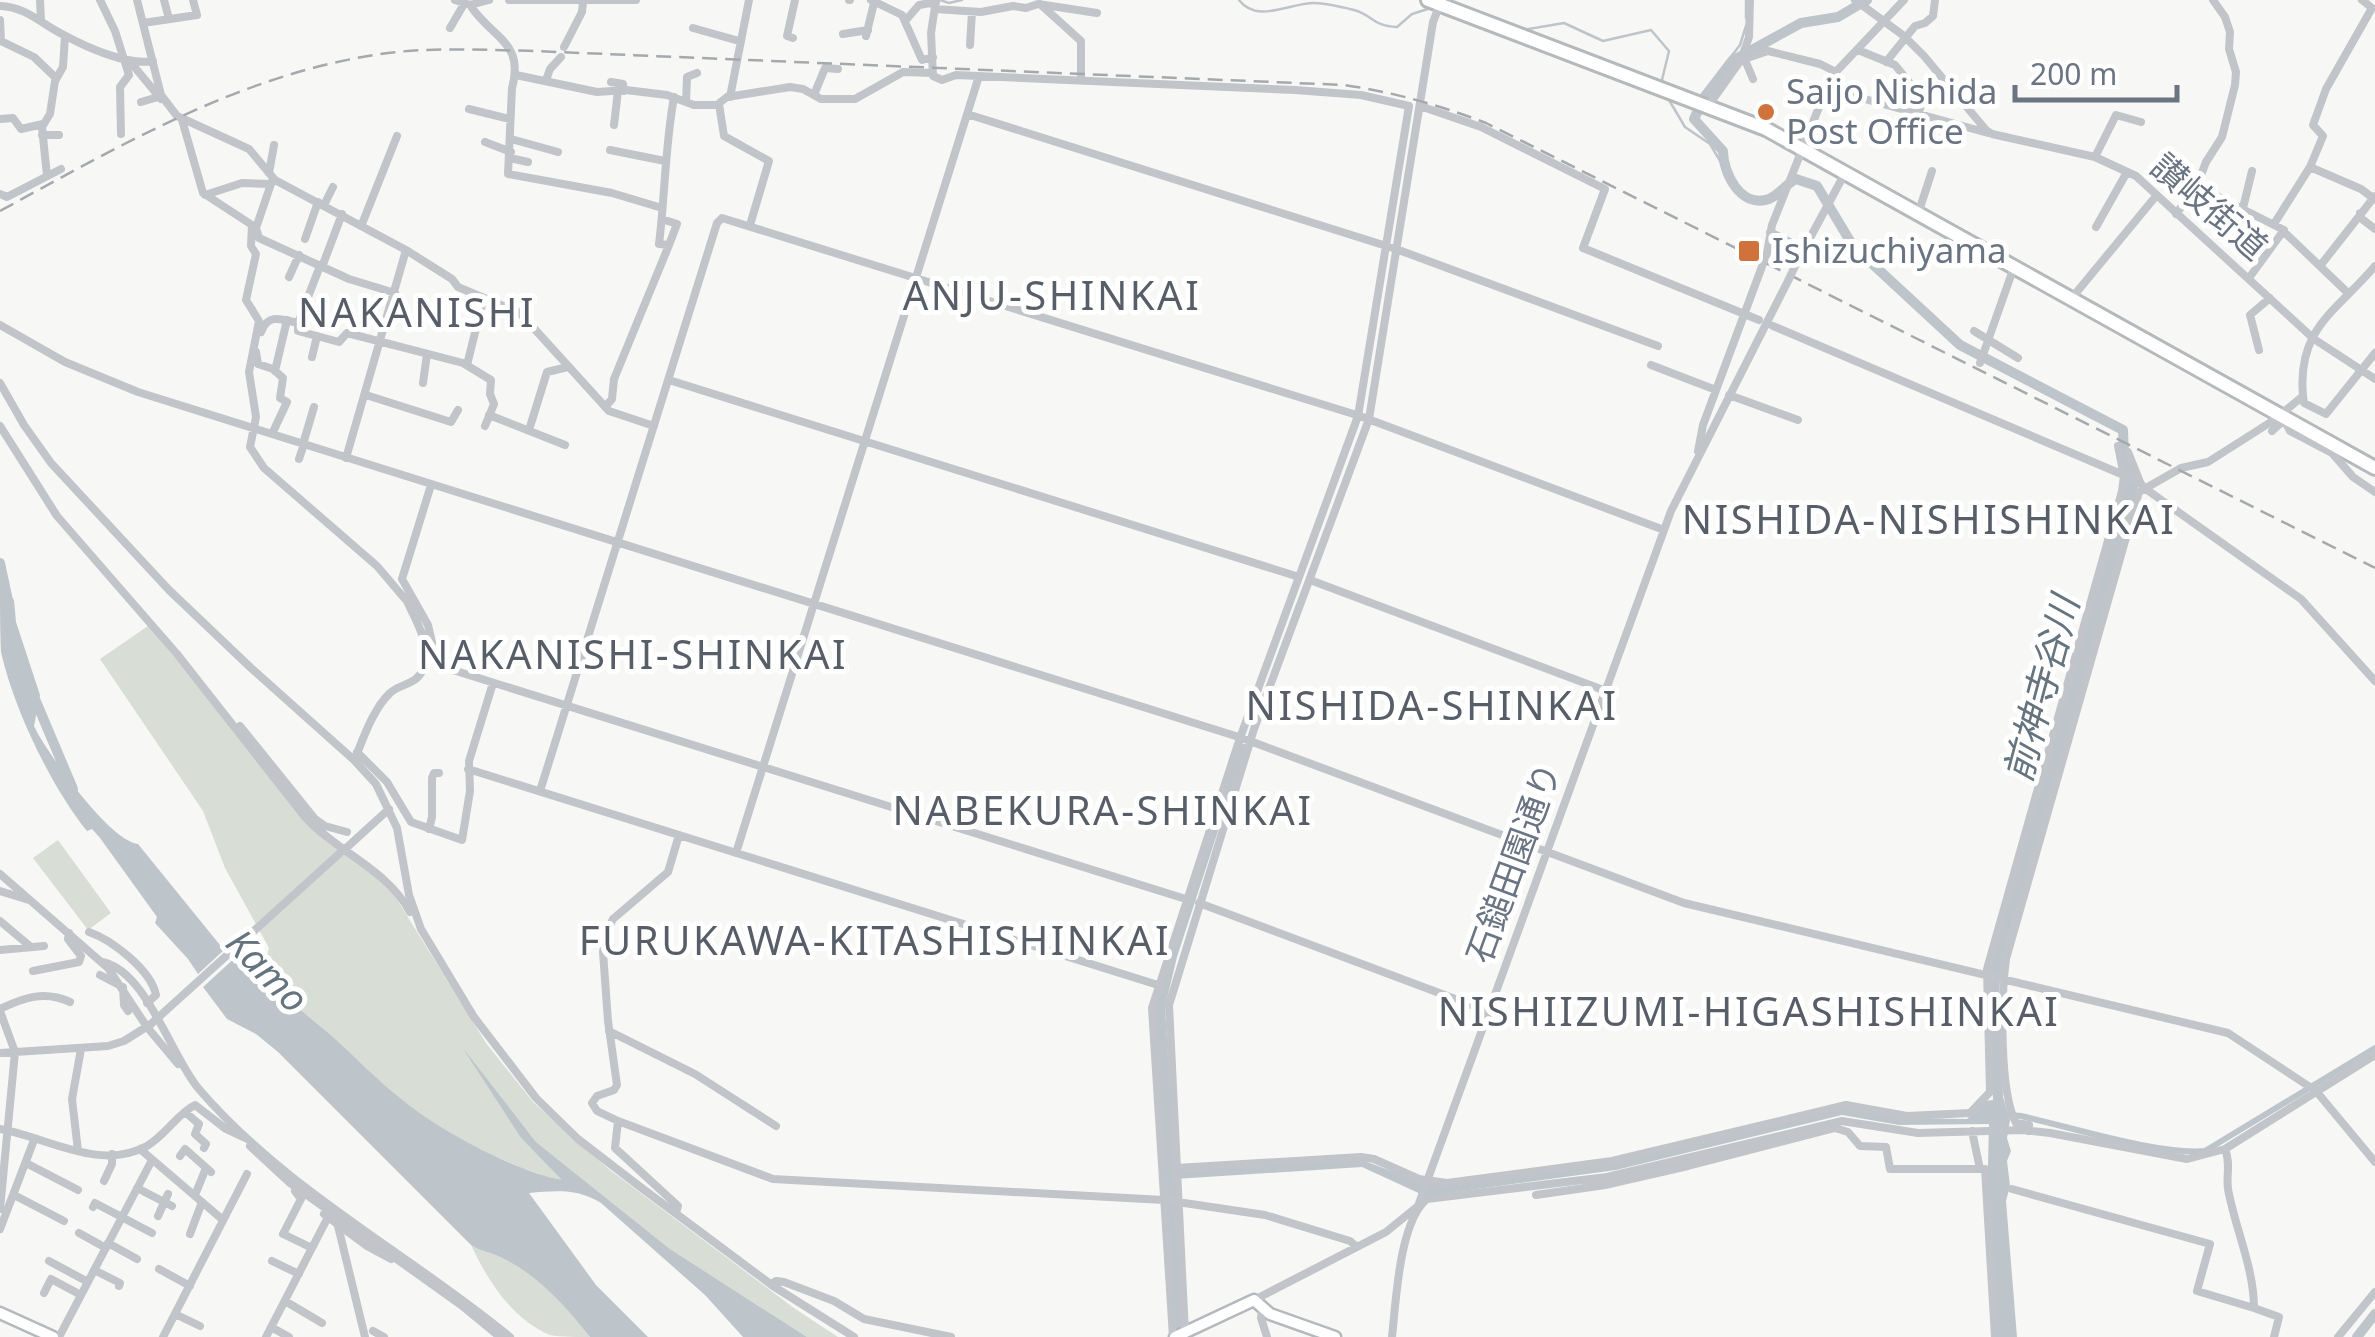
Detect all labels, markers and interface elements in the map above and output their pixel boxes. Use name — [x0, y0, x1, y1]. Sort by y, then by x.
scale bar — [2015, 40, 2178, 102]
text: 200 m — [2030, 53, 2117, 94]
place label: Saijo Nishida Post Office — [1786, 67, 1997, 154]
marker: Saijo Nishida Post Office — [1755, 101, 1777, 123]
street label: 讃岐街道 — [2142, 142, 2278, 270]
place label: Ishizuchiyama — [1772, 226, 2007, 273]
marker: Ishizuchiyama — [1736, 238, 1762, 264]
district label: ANJU-SHINKAI — [903, 267, 1201, 322]
district label: NAKANISHI — [298, 284, 536, 339]
district label: NISHIDA-NISHISHINKAI — [1682, 491, 2176, 546]
water label: 前神寺谷川 — [1990, 586, 2091, 787]
district label: NAKANISHI-SHINKAI — [418, 626, 848, 681]
district label: NISHIDA-SHINKAI — [1246, 677, 1618, 732]
street label: 石鎚田園通り — [1455, 756, 1571, 969]
district label: NABEKURA-SHINKAI — [893, 782, 1313, 837]
district label: FURUKAWA-KITASHISHINKAI — [579, 912, 1171, 967]
water label: Kamo — [216, 916, 321, 1023]
district label: NISHIIZUMI-HIGASHISHINKAI — [1438, 983, 2060, 1038]

